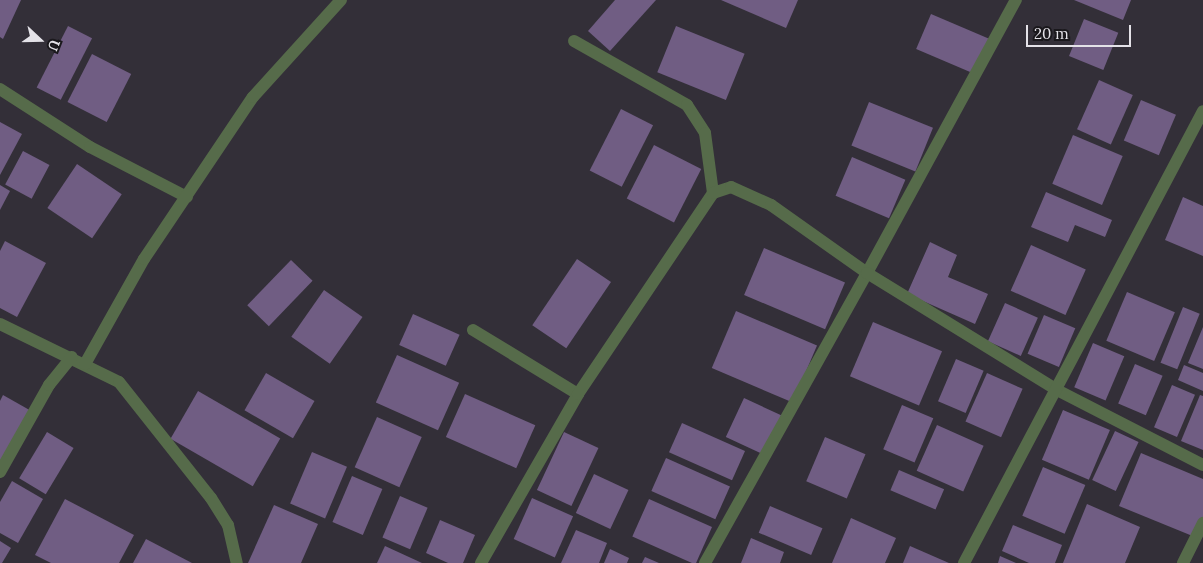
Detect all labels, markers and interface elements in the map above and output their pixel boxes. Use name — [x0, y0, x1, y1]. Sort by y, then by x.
north arrow — [15, 15, 65, 65]
scale bar — [1028, 15, 1133, 47]
text: 20 m — [1034, 24, 1069, 43]
text: U — [44, 37, 64, 54]

